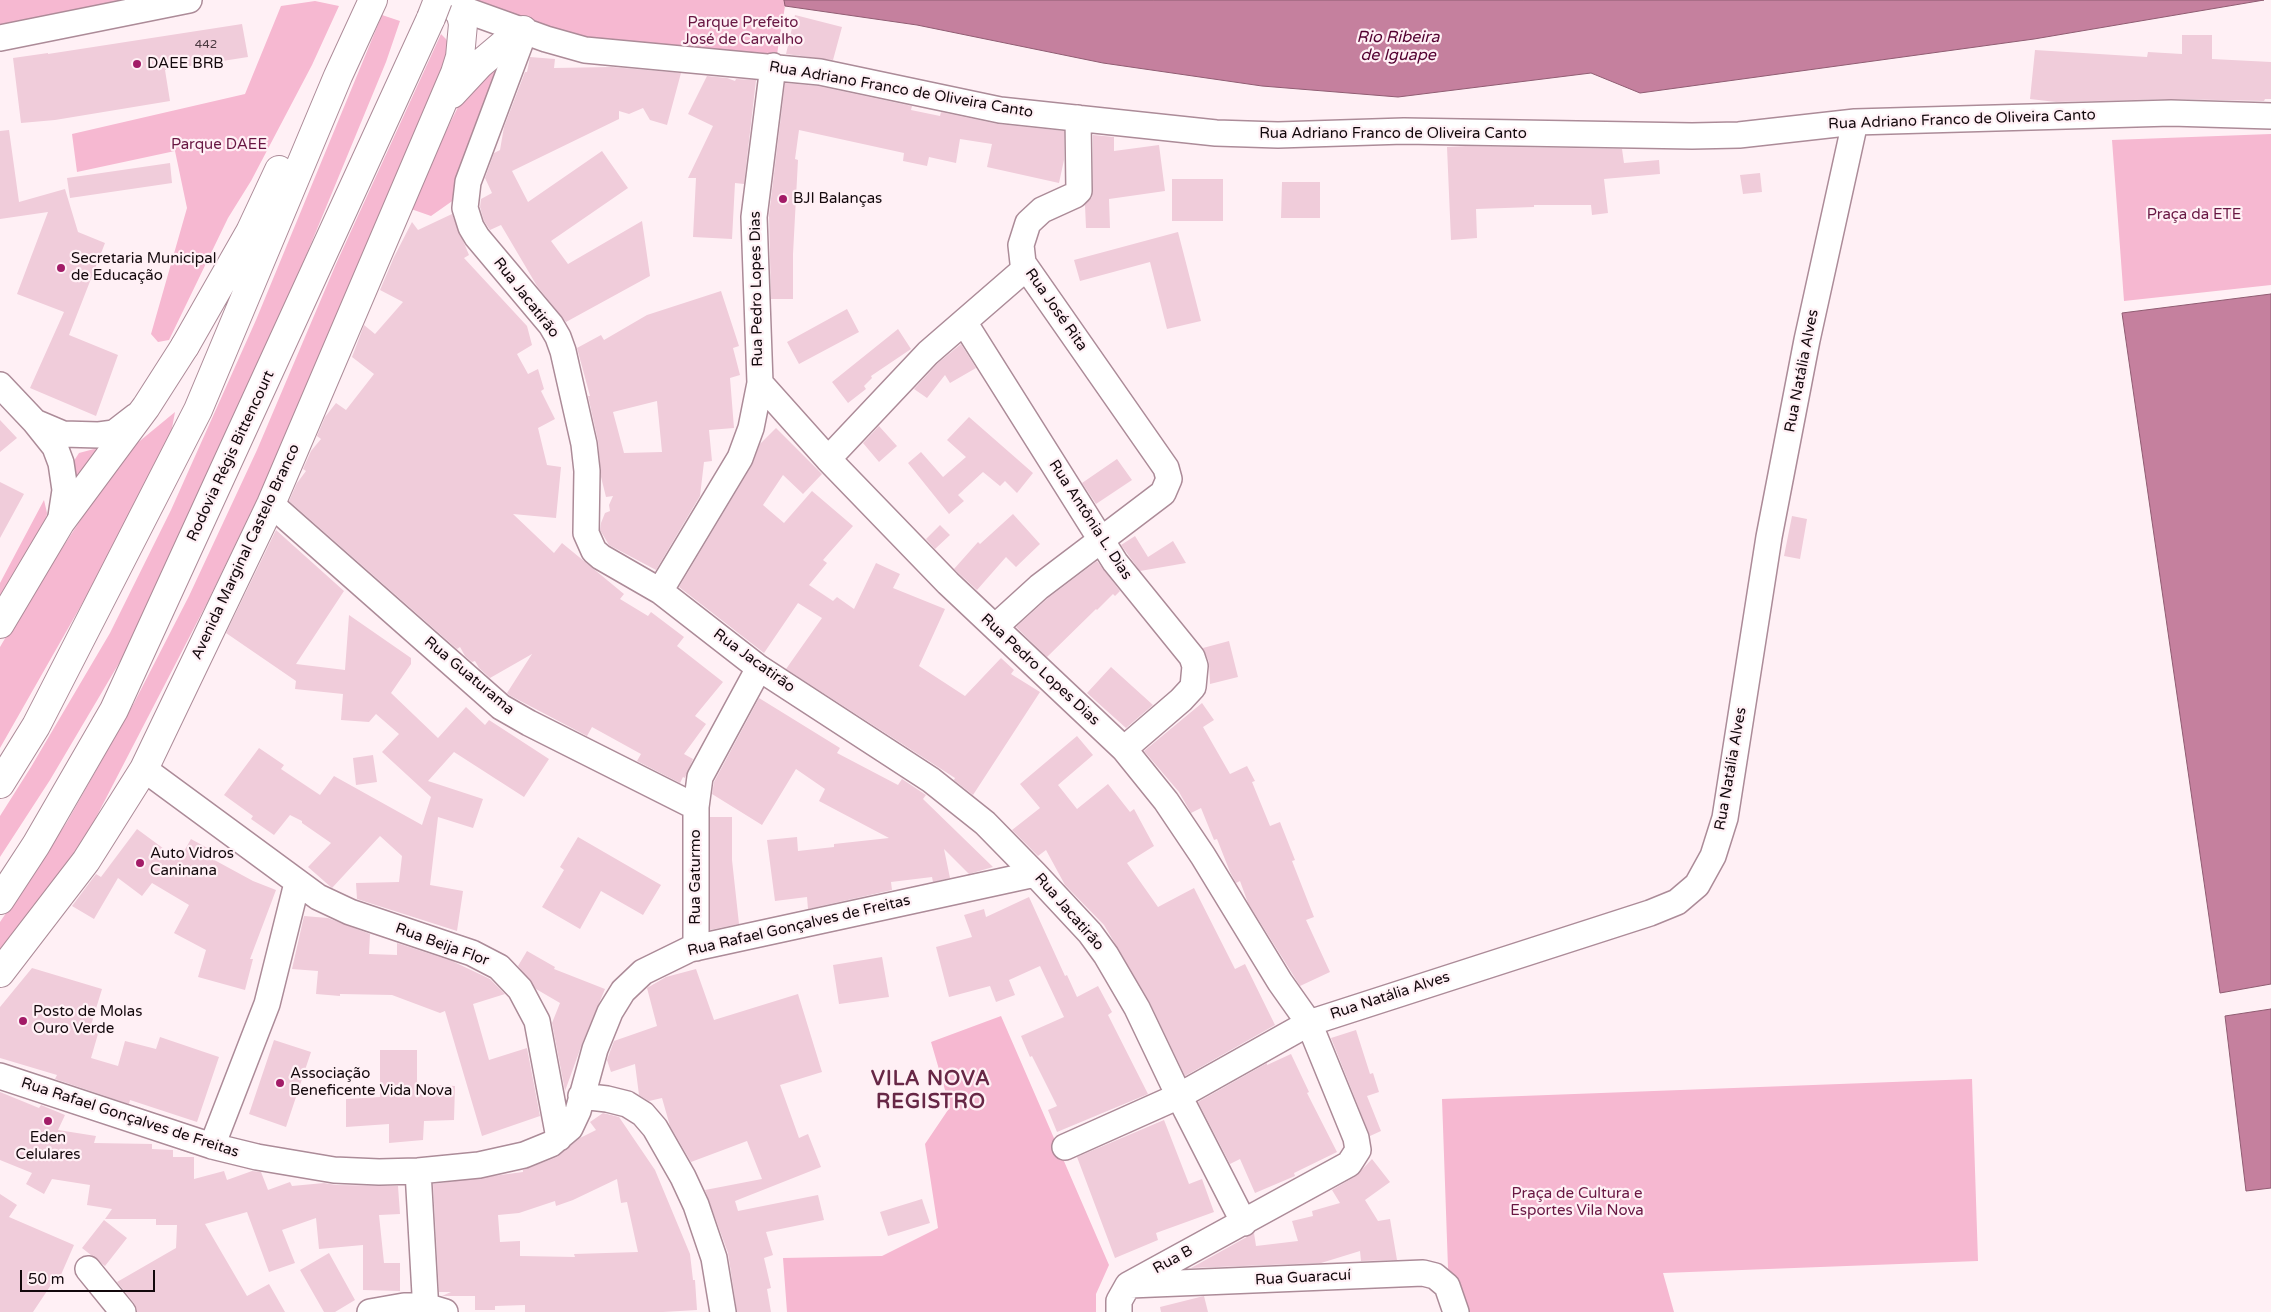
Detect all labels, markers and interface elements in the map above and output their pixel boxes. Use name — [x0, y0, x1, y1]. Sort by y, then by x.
park label: Parque Prefeito José de Carvalho — [683, 14, 803, 49]
water label: Rio Ribeira de Iguape — [1357, 28, 1439, 66]
house number: 442 — [195, 38, 217, 52]
place label: DAEE BRB — [147, 55, 224, 73]
marker: DAEE BRB — [131, 58, 143, 70]
street label: Rua Adriano Franco de Oliveira Canto — [768, 58, 1034, 122]
street label: Rua Adriano Franco de Oliveira Canto — [1828, 106, 2096, 134]
street label: Rua Adriano Franco de Oliveira Canto — [1259, 125, 1527, 143]
park label: Parque DAEE — [171, 136, 267, 154]
place label: BJI Balanças — [793, 190, 882, 208]
marker: BJI Balanças — [777, 193, 789, 205]
park label: Praça da ETE — [2147, 206, 2241, 224]
street label: Rua Pedro Lopes Dias — [747, 211, 767, 367]
place label: Secretaria Municipal de Educação — [71, 250, 216, 285]
street label: Rua Jacatirão — [489, 254, 563, 342]
marker: Secretaria Municipal de Educação — [55, 262, 67, 274]
street label: Rua José Rita — [1021, 265, 1091, 355]
street label: Rua Natália Alves — [1781, 308, 1823, 434]
street label: Rodovia Régis Bittencourt — [183, 368, 279, 544]
street label: Avenida Marginal Castelo Branco — [188, 441, 304, 663]
street label: Rua Antônia L. Dias — [1045, 457, 1135, 583]
street label: Rua Pedro Lopes Dias — [977, 610, 1103, 730]
street label: Rua Jacatirão — [710, 625, 798, 697]
street label: Rua Guaturama — [420, 633, 518, 719]
street label: Rua Natália Alves — [1711, 706, 1751, 832]
street label: Rua Gaturmo — [687, 829, 705, 925]
place label: Auto Vidros Caninana — [150, 845, 234, 880]
marker: Auto Vidros Caninana — [134, 857, 146, 869]
street label: Rua Jacatirão — [1031, 870, 1107, 954]
street label: Rua Rafael Gonçalves de Freitas — [686, 892, 912, 960]
street label: Rua Beija Flor — [393, 920, 491, 970]
street label: Rua Natália Alves — [1328, 968, 1452, 1024]
place label: Posto de Molas Ouro Verde — [33, 1003, 142, 1038]
marker: Posto de Molas Ouro Verde — [17, 1015, 29, 1027]
place label: Associação Beneficente Vida Nova — [290, 1065, 452, 1100]
district label: VILA NOVA REGISTRO — [870, 1068, 992, 1115]
street label: Rua Rafael Gonçalves de Freitas — [19, 1074, 241, 1162]
marker: Associação Beneficente Vida Nova — [274, 1077, 286, 1089]
marker: Eden Celulares — [42, 1115, 54, 1127]
place label: Eden Celulares — [16, 1129, 80, 1164]
park label: Praça de Cultura e Esportes Vila Nova — [1510, 1185, 1644, 1220]
street label: Rua B — [1150, 1242, 1196, 1278]
scale bar — [22, 1260, 158, 1292]
street label: Rua Guaracuí — [1255, 1266, 1351, 1290]
text: 50 m — [28, 1270, 65, 1288]

